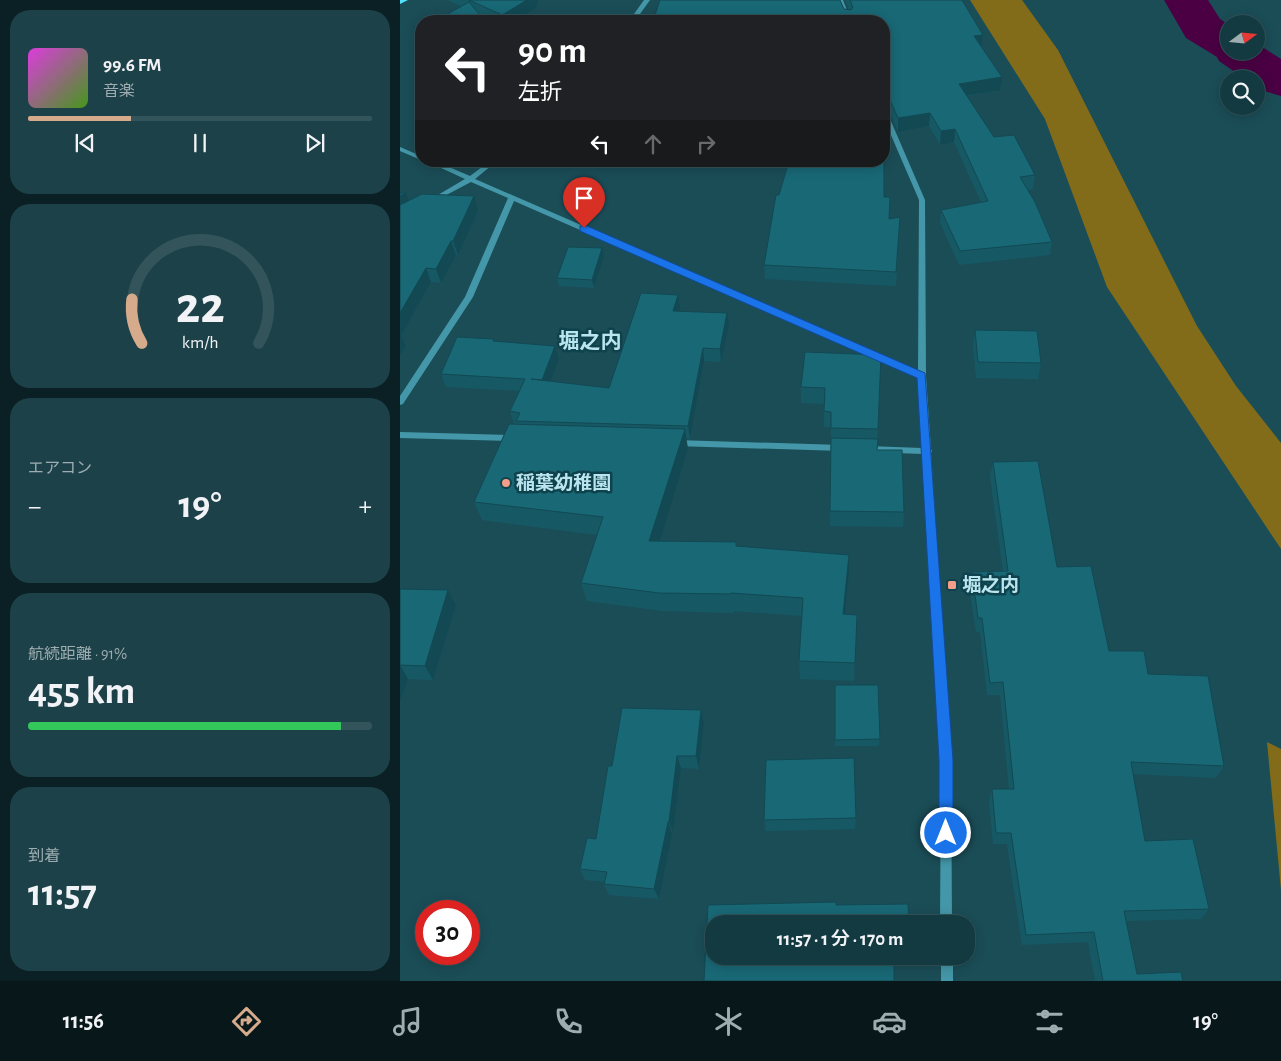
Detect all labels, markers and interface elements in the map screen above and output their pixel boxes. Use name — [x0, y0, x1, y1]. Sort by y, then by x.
north arrow — [1220, 15, 1265, 60]
map controls — [1220, 15, 1265, 115]
text: 90 m — [518, 34, 587, 69]
icon: left — [435, 35, 500, 100]
text: 99.6 FM — [103, 56, 161, 75]
button: search — [1220, 70, 1265, 115]
text: 左折 — [518, 81, 562, 103]
text: 音楽 — [103, 83, 135, 99]
icon: previous — [71, 129, 99, 157]
icon: pause — [186, 129, 214, 157]
icon: next — [301, 129, 329, 157]
icon: left — [586, 130, 614, 158]
icon: ahead — [639, 130, 667, 158]
icon: right — [692, 130, 720, 158]
pin — [563, 177, 605, 228]
icon: arrive — [570, 184, 598, 212]
text: 22 — [176, 280, 224, 332]
district label: 堀之内 — [559, 330, 622, 352]
text: km/h — [182, 334, 218, 352]
text: エアコン — [28, 460, 92, 476]
place label: 稲葉幼稚園 — [516, 472, 611, 493]
marker: 稲葉幼稚園 — [500, 477, 512, 489]
text: 19° — [178, 487, 222, 525]
text: − — [28, 493, 41, 521]
text: + — [359, 493, 372, 521]
place label: 堀之内 — [962, 575, 1019, 595]
marker: 堀之内 — [946, 579, 958, 591]
text: 航続距離 · 91% — [28, 646, 127, 662]
text: 455 km — [28, 673, 135, 711]
position arrow — [919, 806, 971, 858]
text: 到着 — [28, 848, 60, 864]
text: 11:57 — [28, 875, 97, 913]
speed limit sign: 30 — [415, 900, 480, 965]
text: 11:57 · 1 分 · 170 m — [777, 930, 903, 949]
icon: directions — [229, 1004, 264, 1039]
icon: music — [390, 1004, 425, 1039]
icon: phone — [551, 1004, 586, 1039]
icon: climate — [711, 1004, 746, 1039]
icon: car — [872, 1004, 907, 1039]
icon: filters — [1032, 1004, 1067, 1039]
text: 11:56 — [63, 1010, 104, 1032]
text: 19° — [1193, 1010, 1218, 1032]

